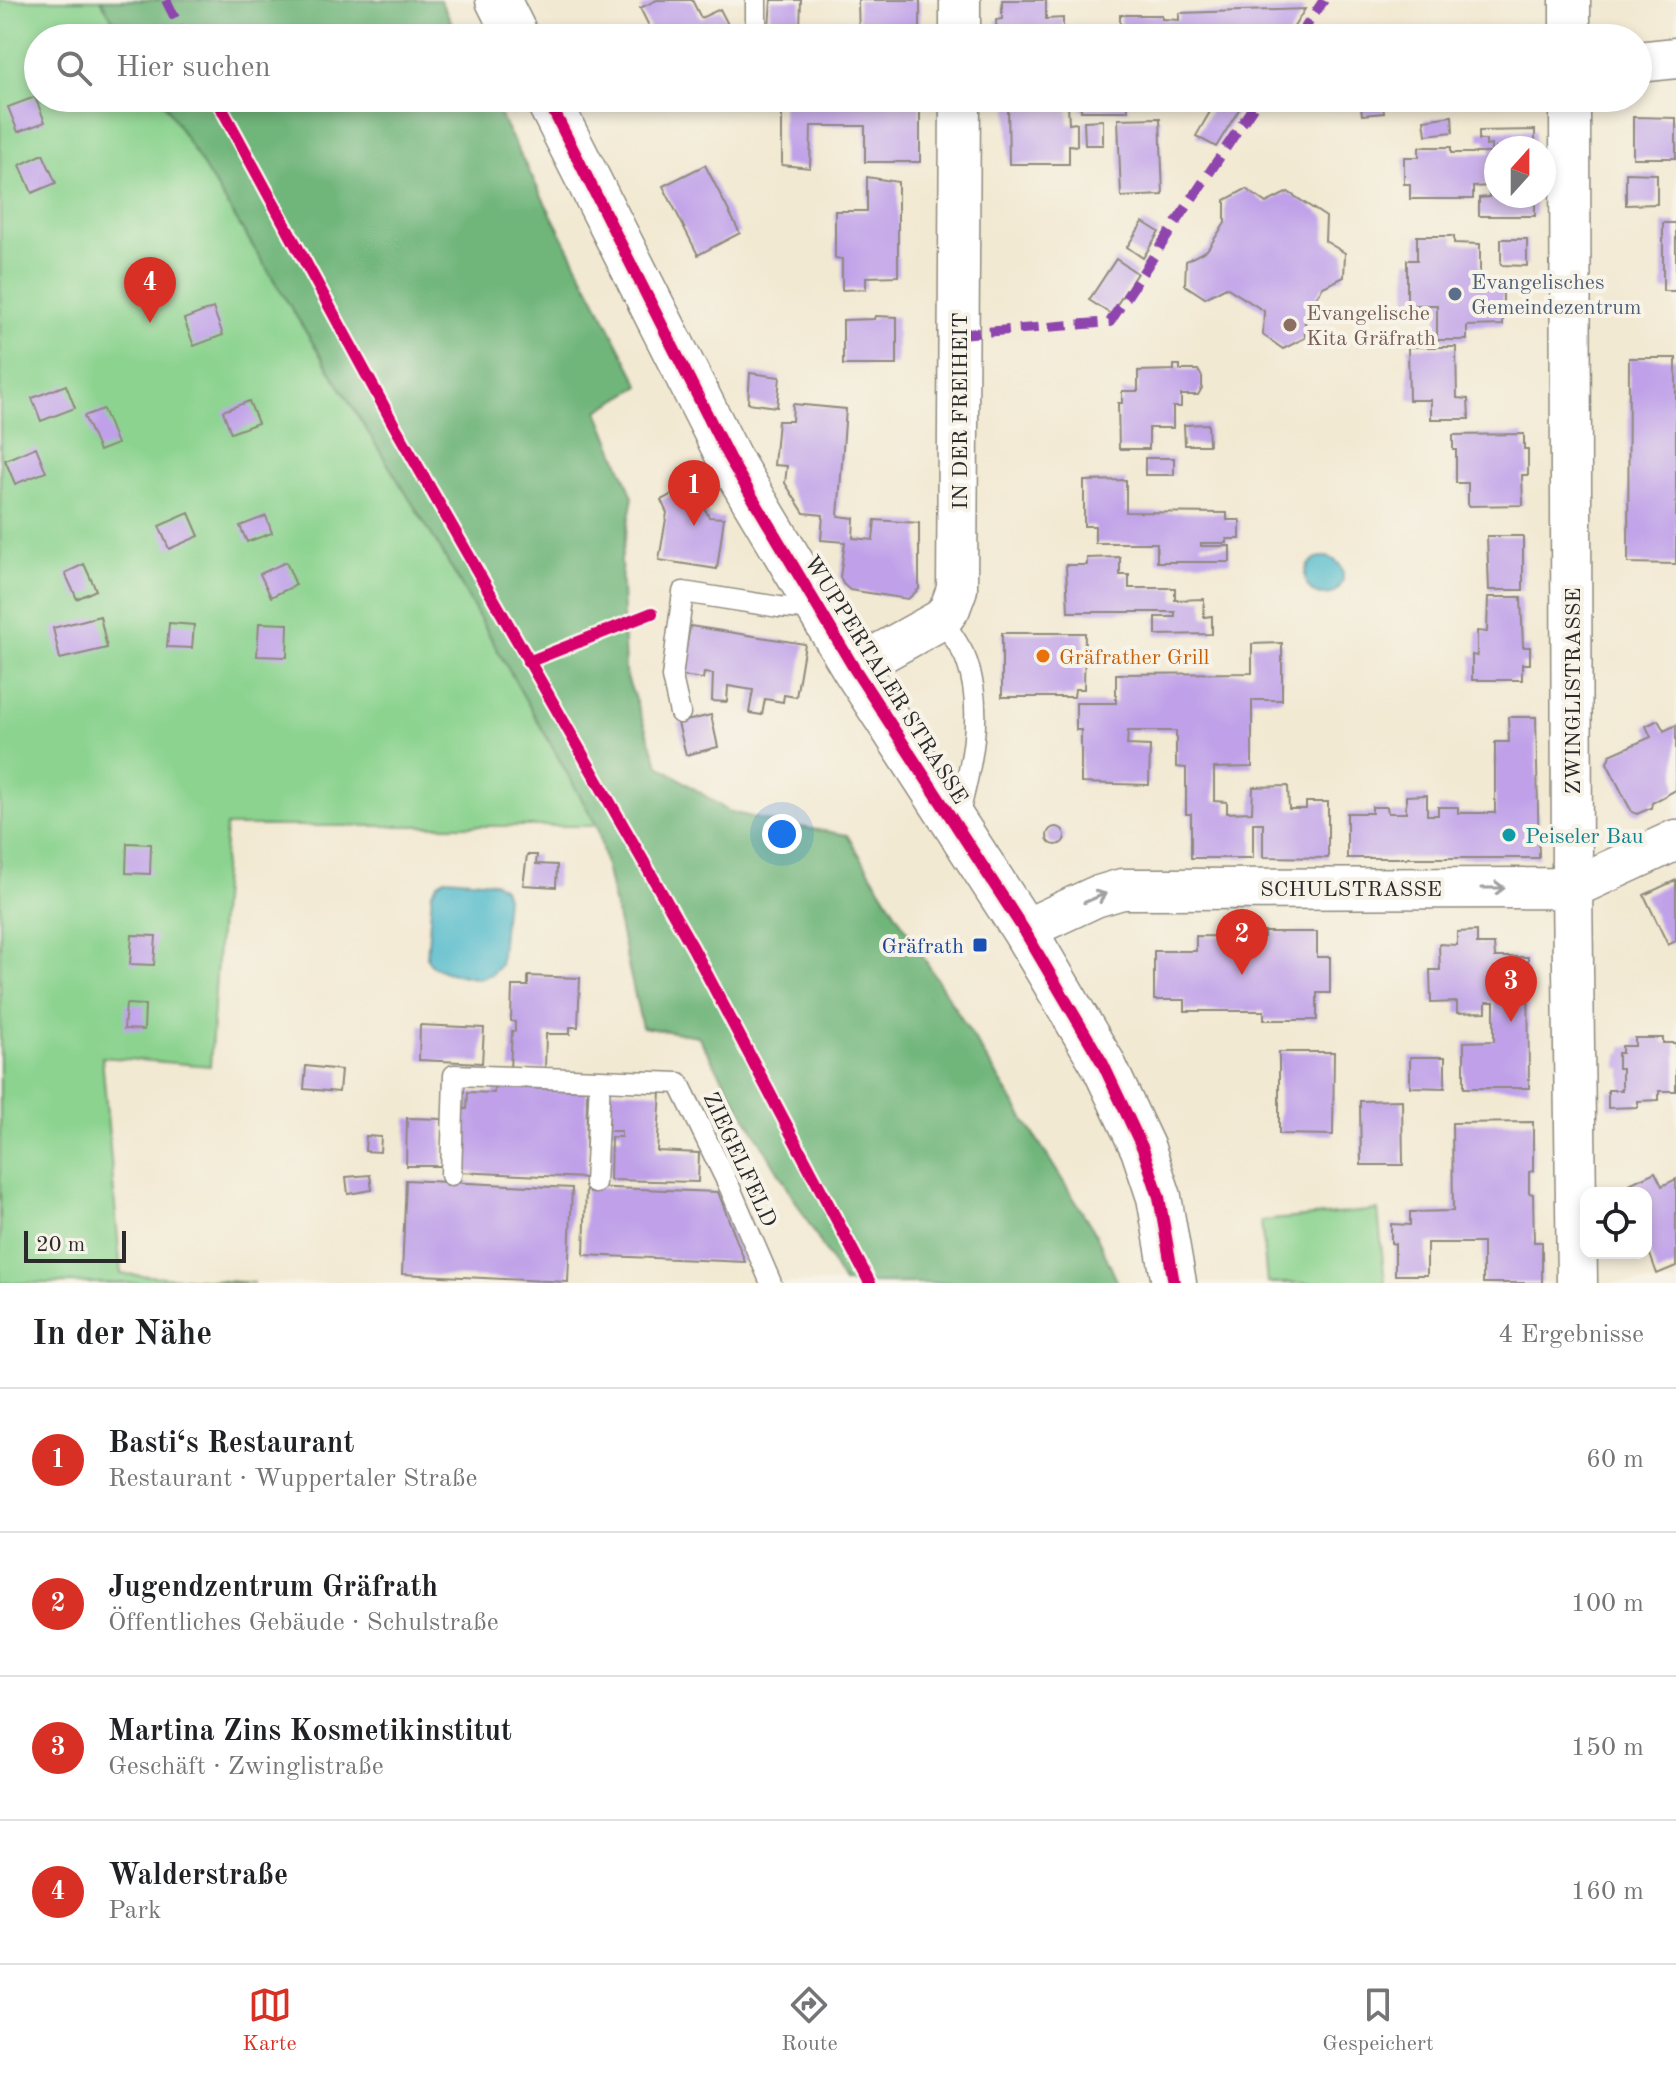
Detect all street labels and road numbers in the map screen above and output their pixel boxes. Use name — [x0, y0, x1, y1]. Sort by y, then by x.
street label: IN DER FREIHEIT — [950, 312, 972, 510]
street label: WUPPERTALER STRASSE — [800, 552, 971, 808]
street label: ZWINGLISTRASSE — [1563, 587, 1585, 795]
street label: SCHULSTRASSE — [1260, 879, 1442, 901]
street label: ZIEGELFELD — [698, 1089, 780, 1231]

